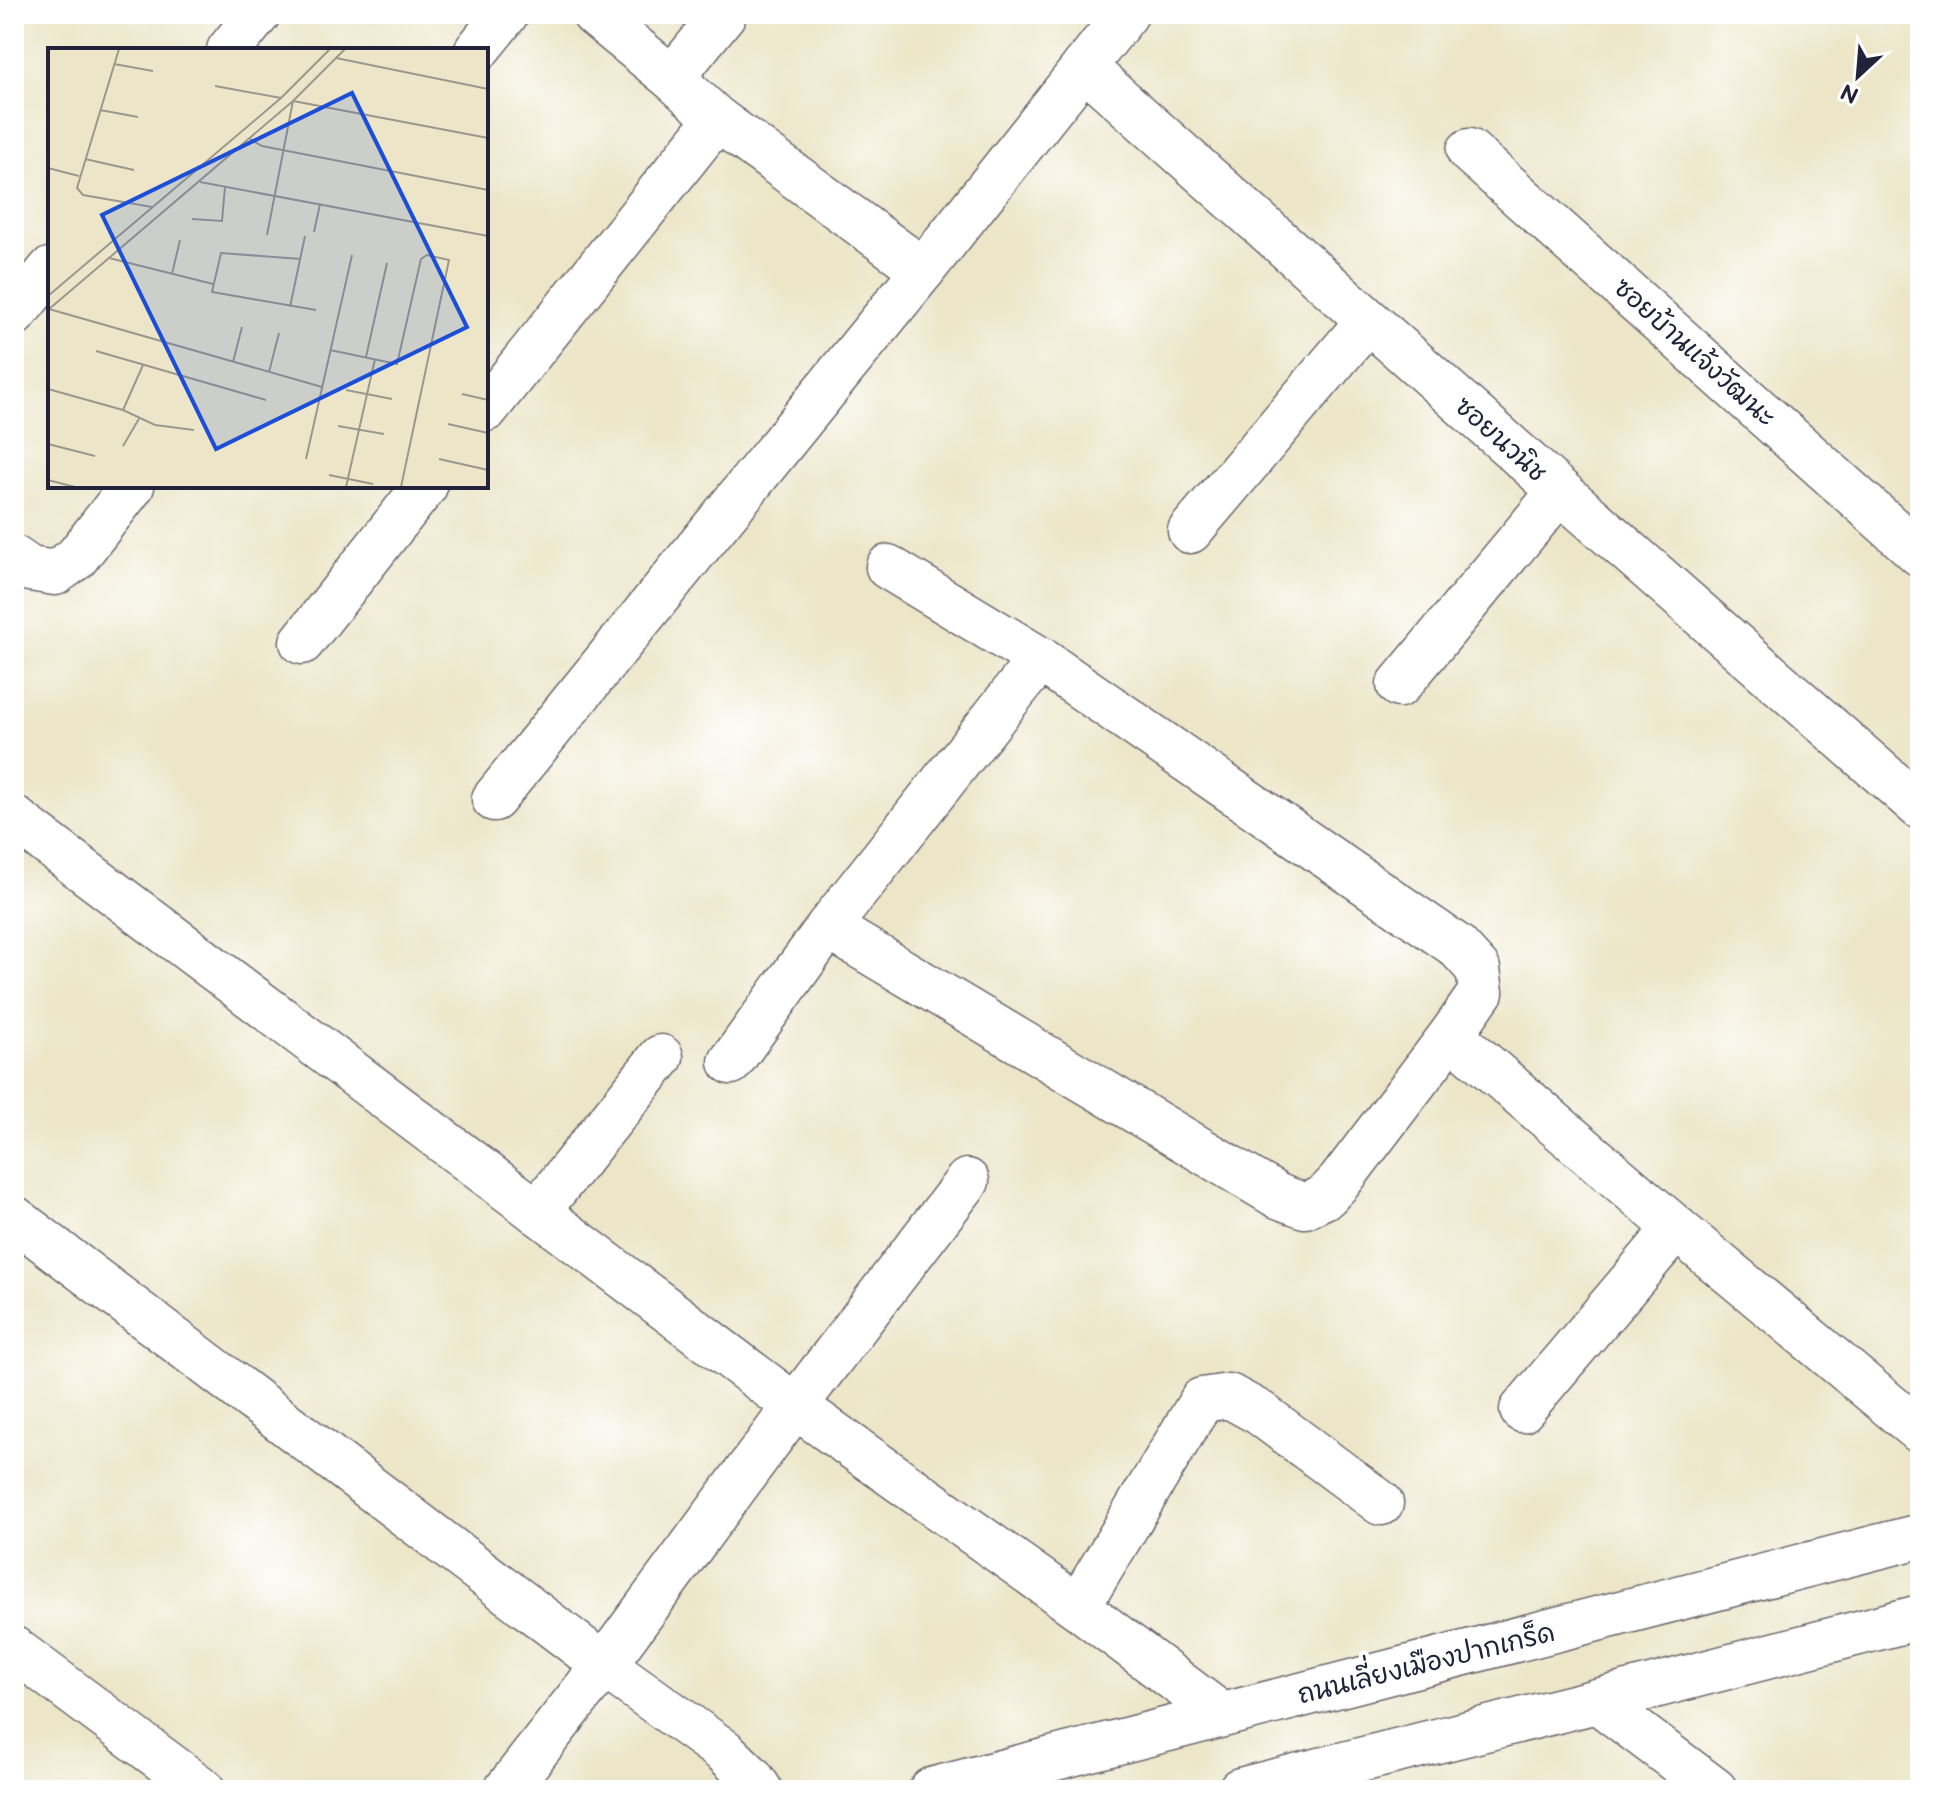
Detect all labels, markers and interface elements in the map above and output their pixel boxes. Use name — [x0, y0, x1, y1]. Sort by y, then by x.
north arrow — [1818, 36, 1898, 116]
inset map — [48, 48, 488, 488]
text: N — [1837, 77, 1863, 108]
street label: ซอยบ้านแจ้งวัฒนะ — [1607, 271, 1782, 434]
street label: ซอยนวนิช — [1448, 390, 1553, 489]
street label: ถนนเลี่ยงเมืองปากเกร็ด — [1292, 1608, 1558, 1711]

